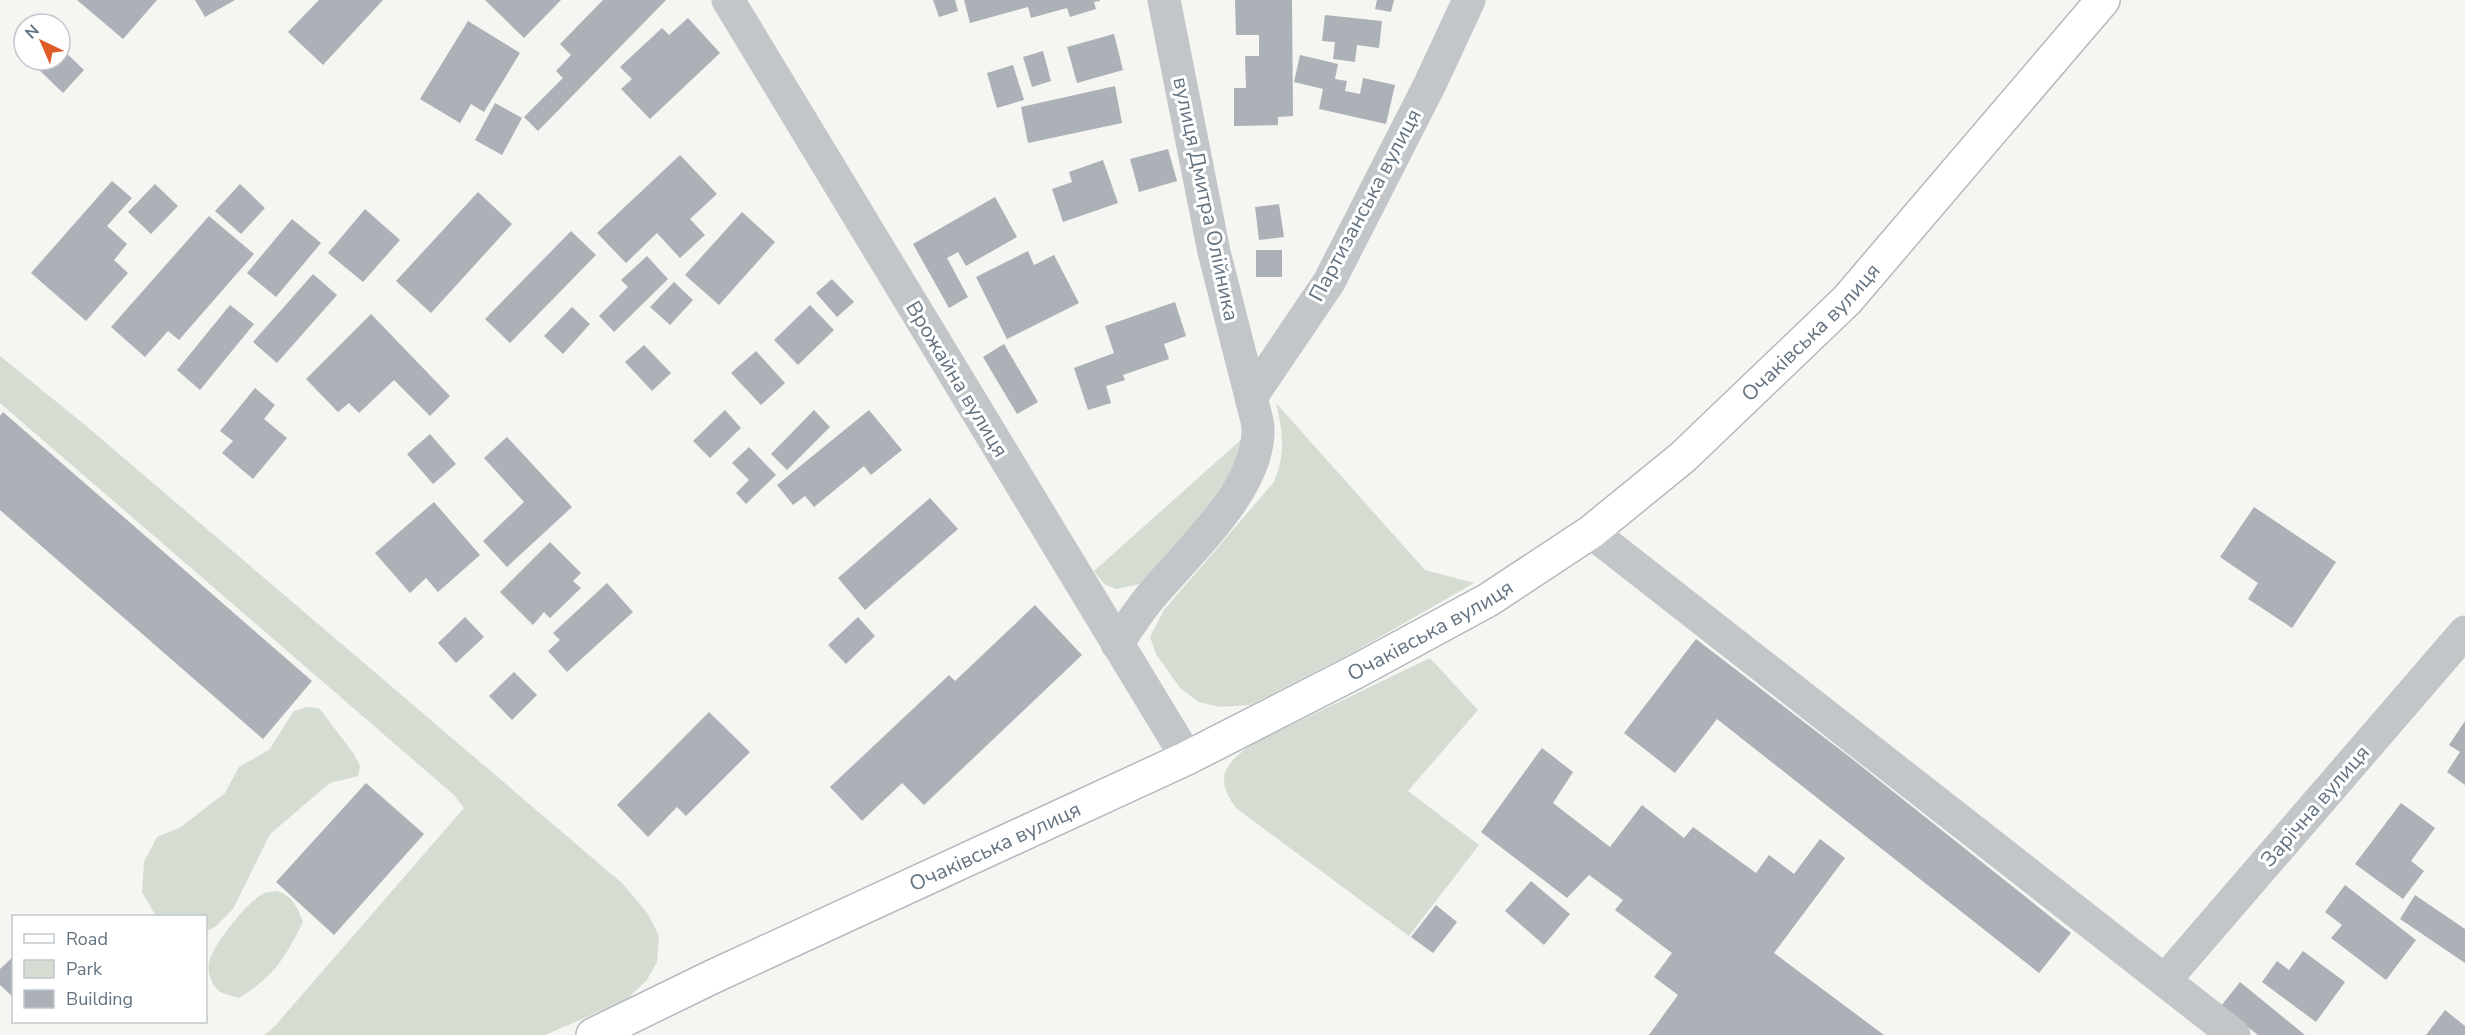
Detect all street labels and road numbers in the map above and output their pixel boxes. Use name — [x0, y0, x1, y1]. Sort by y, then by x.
street label: вулиця Дмитра Олійника — [1166, 74, 1246, 324]
street label: Партизанська вулиця — [1302, 104, 1428, 306]
street label: Очаківська вулиця — [1735, 257, 1886, 408]
street label: Врожайна вулиця — [899, 296, 1015, 462]
street label: Очаківська вулиця — [1342, 573, 1519, 688]
street label: Зарічна вулиця — [2254, 739, 2376, 873]
street label: Очаківська вулиця — [905, 795, 1085, 898]

